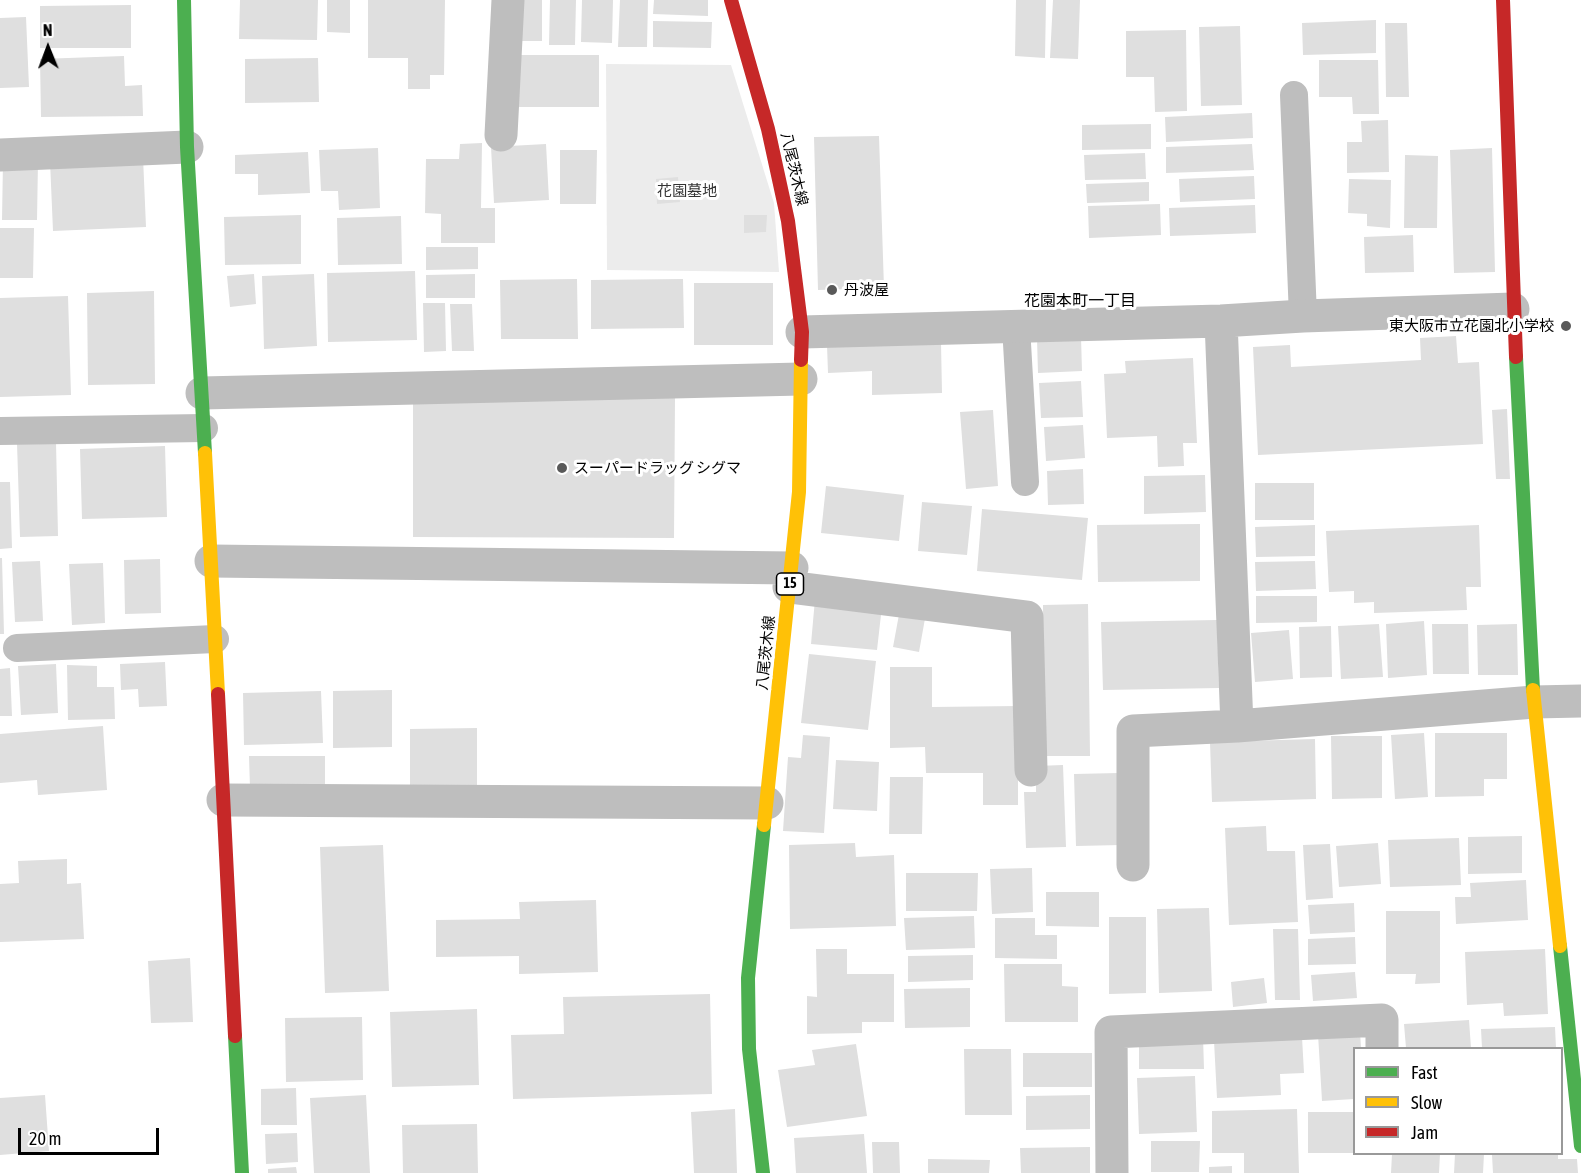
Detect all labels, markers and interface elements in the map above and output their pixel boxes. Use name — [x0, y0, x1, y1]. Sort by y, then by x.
north arrow — [18, 18, 78, 78]
text: N — [43, 21, 53, 39]
street label: 八尾茨木線 — [777, 130, 811, 208]
park label: 花園墓地 — [657, 182, 717, 200]
place label: 丹波屋 — [844, 281, 889, 299]
marker: 丹波屋 — [825, 283, 839, 297]
district label: 花園本町一丁目 — [1024, 291, 1136, 311]
place label: 東大阪市立花園北小学校 — [1389, 317, 1554, 335]
marker: 東大阪市立花園北小学校 — [1559, 319, 1573, 333]
place label: スーパードラッグ シグマ — [574, 459, 741, 477]
marker: スーパードラッグ シグマ — [555, 461, 569, 475]
road number: 15 — [776, 573, 804, 595]
street label: 八尾茨木線 — [753, 615, 779, 691]
legend — [1353, 1047, 1563, 1155]
text: Fast — [1411, 1062, 1438, 1083]
text: Slow — [1411, 1092, 1442, 1113]
scale bar — [21, 1116, 162, 1154]
text: Jam — [1411, 1122, 1438, 1143]
text: 20 m — [29, 1128, 61, 1149]

